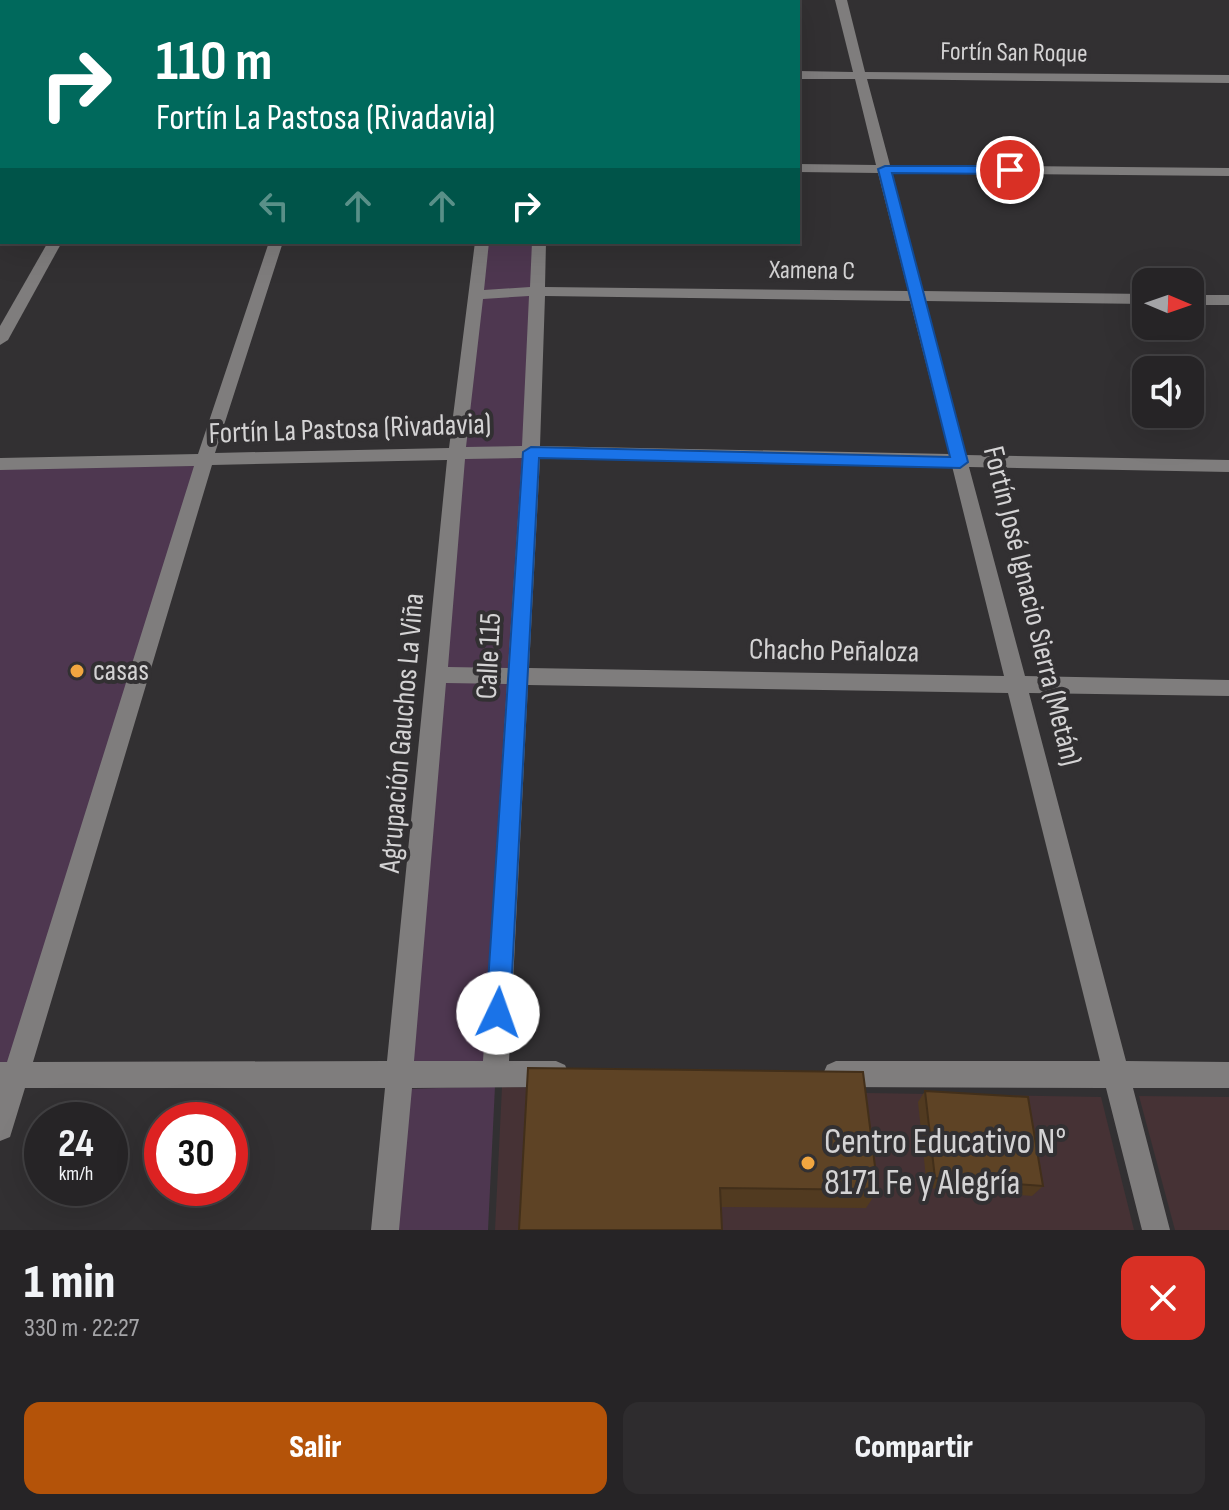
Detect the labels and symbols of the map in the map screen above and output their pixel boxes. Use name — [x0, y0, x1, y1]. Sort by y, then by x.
street label: Fortín San Roque — [940, 36, 1088, 70]
pin — [976, 136, 1044, 204]
street label: Xamena C — [768, 255, 855, 287]
north arrow — [1132, 268, 1204, 340]
street label: Fortín La Pastosa (Rivadavia) — [208, 406, 492, 452]
street label: Fortín José Ignacio Sierra (Metán) — [975, 443, 1089, 769]
street label: Agrupación Gauchos La Viña — [372, 592, 432, 875]
street label: Calle 115 — [469, 612, 509, 700]
street label: Chacho Peñaloza — [749, 632, 919, 670]
place label: casas — [93, 653, 149, 689]
marker: casas — [68, 662, 86, 680]
position arrow — [456, 971, 540, 1055]
speed limit sign: 30 — [144, 1102, 248, 1206]
place label: Centro Educativo N° 8171 Fe y Alegría — [824, 1121, 1066, 1205]
marker: Centro Educativo N° 8171 Fe y Alegría — [799, 1154, 817, 1172]

